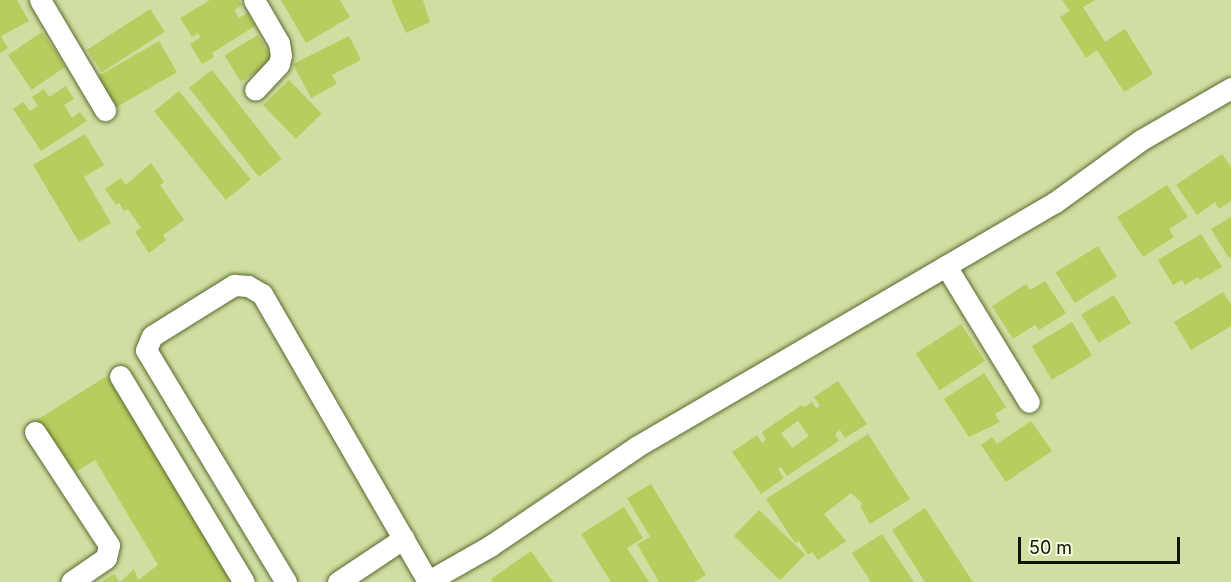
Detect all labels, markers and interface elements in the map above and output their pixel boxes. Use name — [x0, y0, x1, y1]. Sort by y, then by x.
scale bar — [1021, 525, 1183, 563]
text: 50 m — [1029, 537, 1072, 558]

